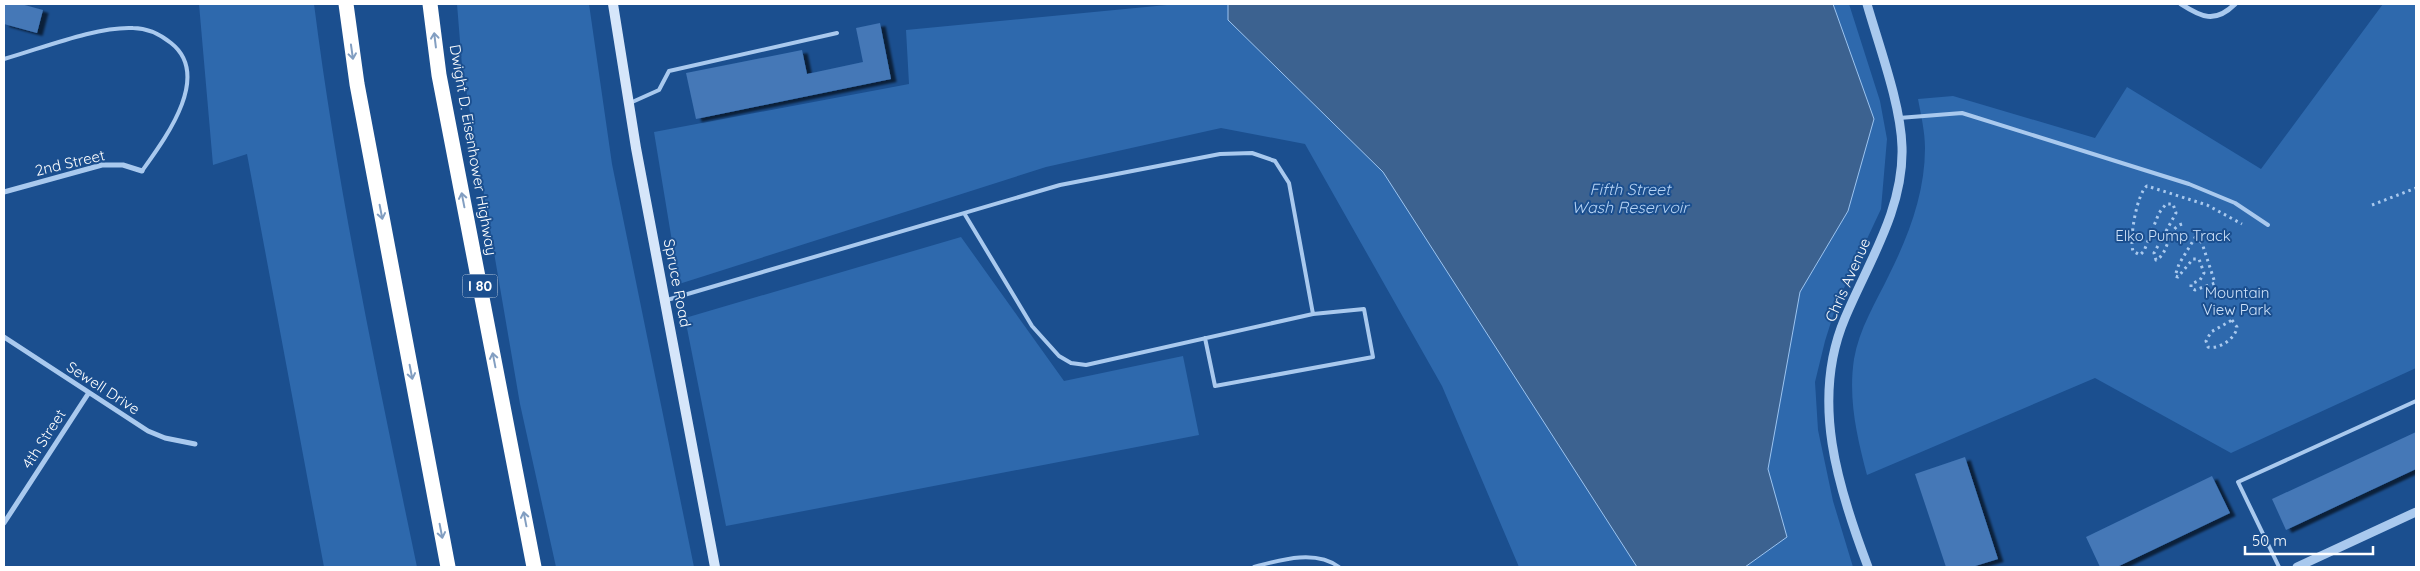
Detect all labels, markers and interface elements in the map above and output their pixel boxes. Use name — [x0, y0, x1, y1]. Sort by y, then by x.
one-way arrow — [430, 33, 440, 49]
street label: Dwight D. Eisenhower Highway — [446, 43, 501, 257]
one-way arrow — [348, 44, 358, 60]
street label: 2nd Street — [33, 145, 107, 180]
water label: Fifth Street Wash Reservoir — [1572, 179, 1690, 217]
one-way arrow — [458, 193, 468, 209]
one-way arrow — [376, 204, 386, 220]
park label: Elko Pump Track — [2115, 226, 2231, 245]
street label: Chris Avenue — [1821, 235, 1874, 325]
street label: Spruce Road — [660, 237, 695, 329]
road number: I 80 — [462, 274, 498, 298]
park label: Mountain View Park — [2203, 283, 2271, 319]
one-way arrow — [489, 352, 498, 368]
street label: Sewell Drive — [63, 357, 144, 418]
one-way arrow — [407, 363, 416, 379]
street label: 4th Street — [17, 406, 70, 472]
one-way arrow — [519, 512, 529, 528]
one-way arrow — [437, 523, 447, 539]
scale bar — [2245, 524, 2372, 556]
text: 50 m — [2252, 531, 2287, 550]

